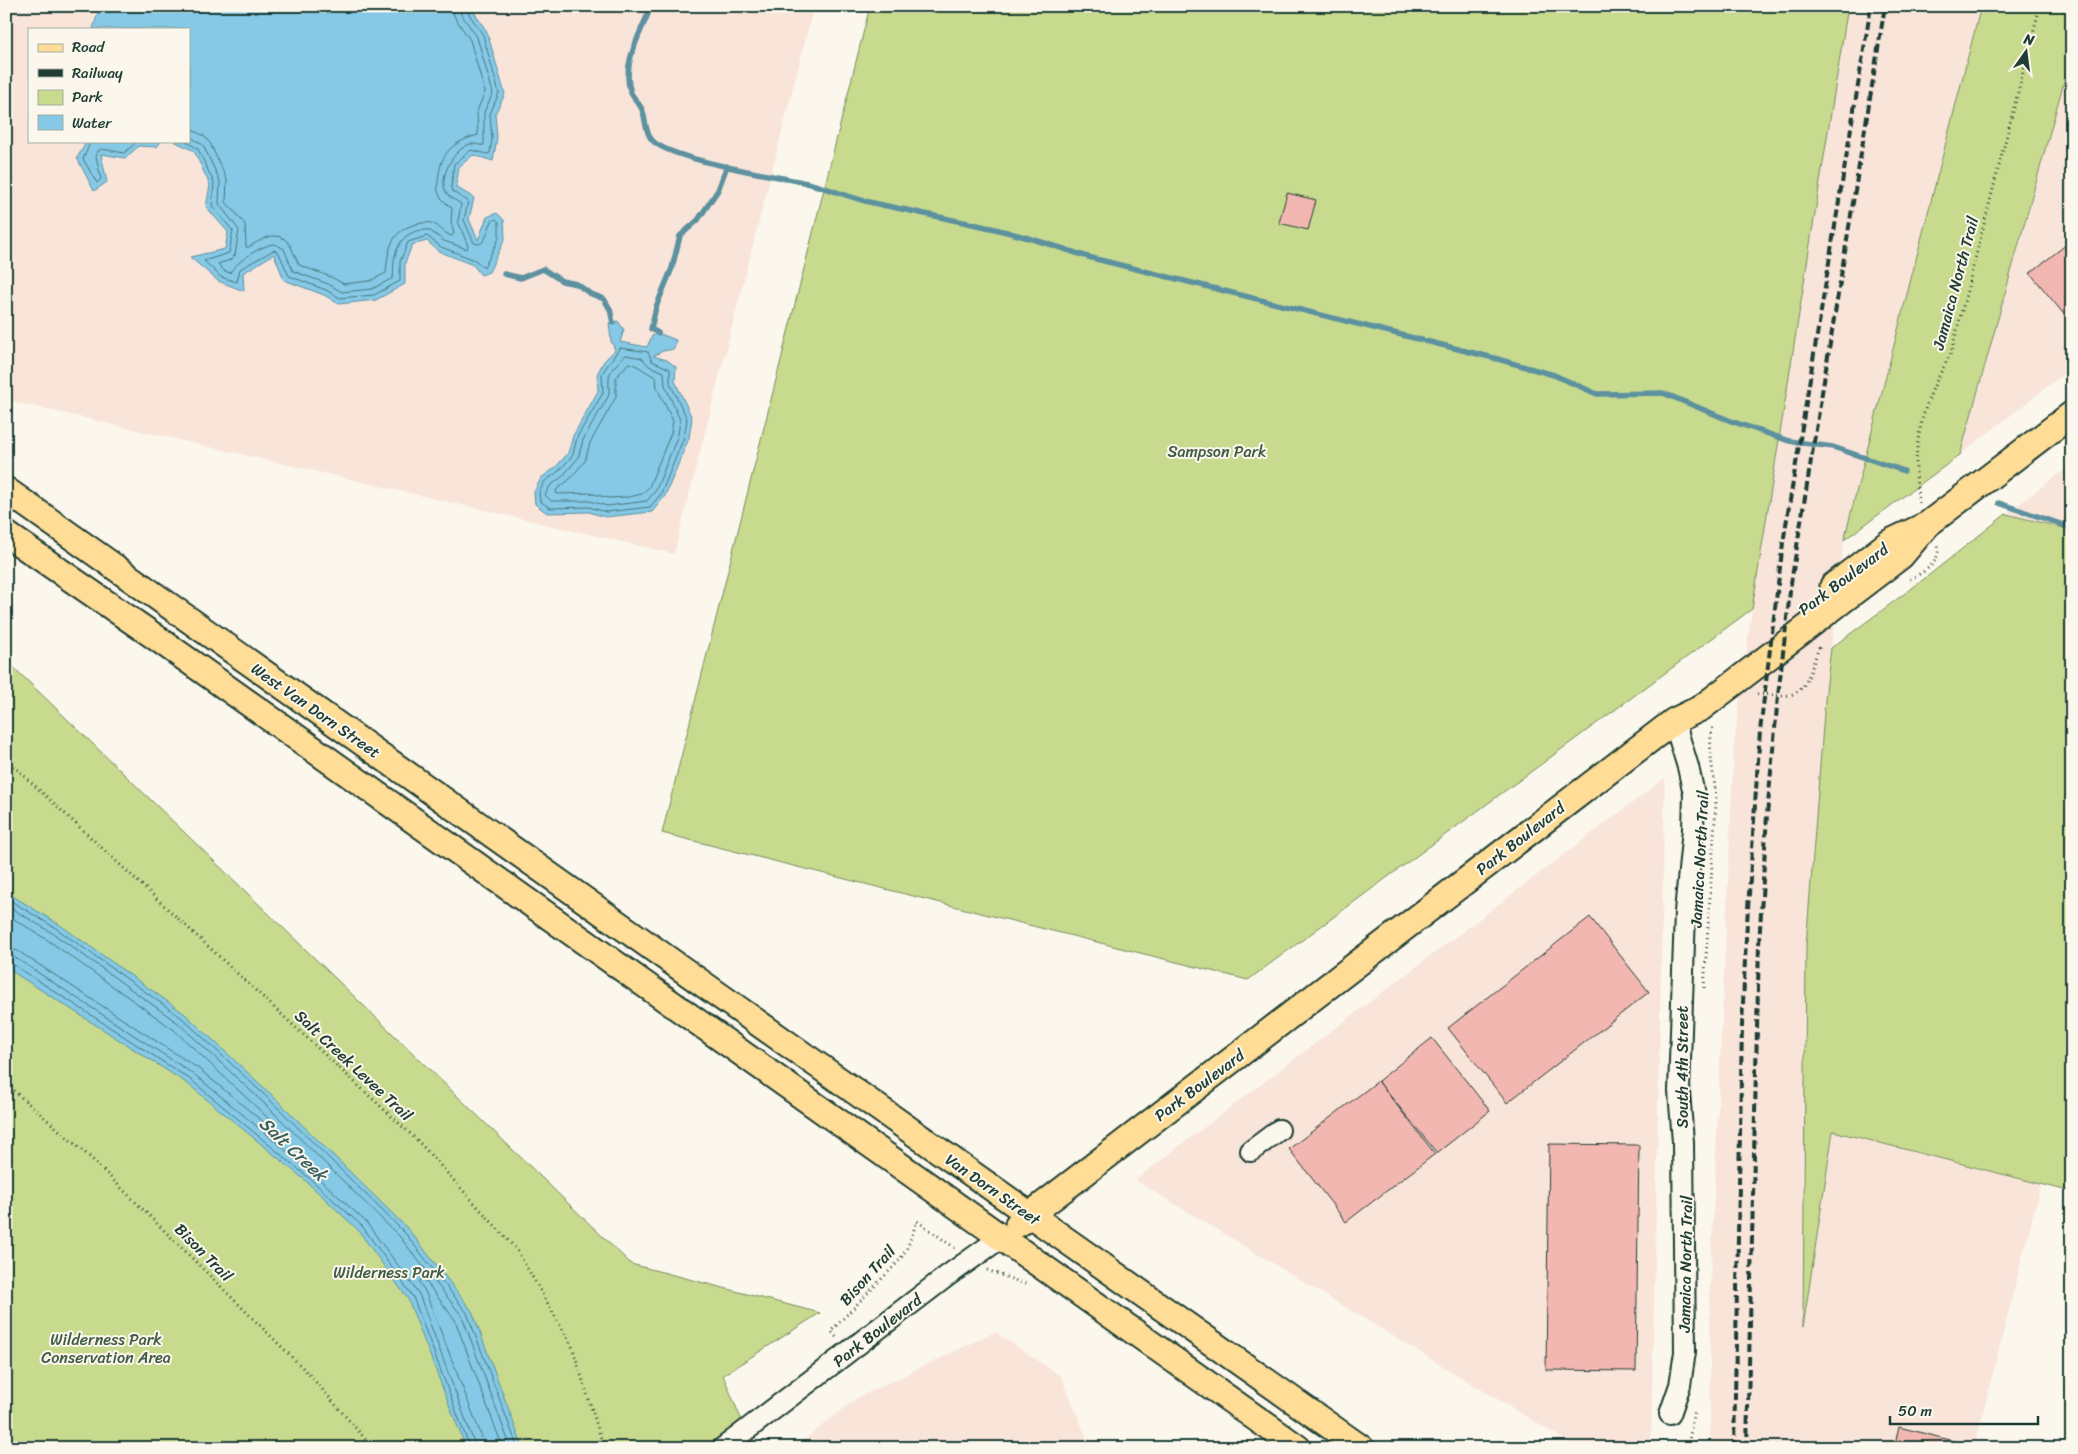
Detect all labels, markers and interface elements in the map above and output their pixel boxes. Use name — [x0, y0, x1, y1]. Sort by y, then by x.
text: N — [2020, 26, 2037, 53]
legend — [28, 28, 190, 142]
north arrow — [2000, 28, 2050, 78]
text: Road — [72, 34, 105, 60]
text: Railway — [72, 60, 123, 86]
text: Park — [72, 84, 103, 110]
text: Water — [72, 110, 112, 136]
street label: Jamaica North Trail — [1924, 213, 1987, 354]
park label: Sampson Park — [1167, 437, 1267, 466]
street label: Park Boulevard — [1792, 535, 1896, 623]
street label: West Van Dorn Street — [245, 655, 387, 766]
street label: Jamaica North Trail — [1681, 789, 1718, 929]
street label: Park Boulevard — [1469, 793, 1573, 883]
street label: Salt Creek Levee Trail — [288, 1002, 420, 1129]
street label: South 4th Street — [1668, 1006, 1697, 1128]
street label: Park Boulevard — [1148, 1041, 1252, 1129]
water label: Salt Creek — [251, 1109, 336, 1191]
street label: Van Dorn Street — [939, 1146, 1047, 1234]
street label: Jamaica North Trail — [1670, 1195, 1701, 1334]
street label: Bison Trail — [167, 1216, 240, 1289]
street label: Bison Trail — [832, 1238, 903, 1312]
park label: Wilderness Park — [333, 1258, 445, 1287]
street label: Park Boulevard — [826, 1285, 930, 1375]
park label: Wilderness Park Conservation Area — [41, 1325, 171, 1372]
scale bar — [1890, 1394, 2038, 1426]
text: 50 m — [1898, 1398, 1933, 1424]

